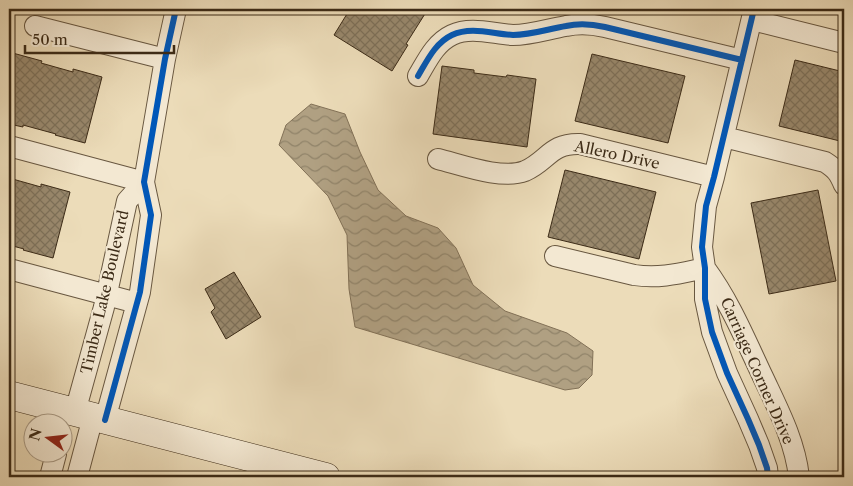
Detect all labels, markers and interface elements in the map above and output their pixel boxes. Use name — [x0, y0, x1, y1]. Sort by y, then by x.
scale bar — [25, 22, 174, 54]
text: 50 m — [32, 30, 68, 49]
street label: Allero Drive — [572, 136, 661, 173]
street label: Timber Lake Boulevard — [76, 208, 133, 376]
street label: Carriage Corner Drive — [717, 294, 798, 447]
north arrow — [22, 414, 72, 464]
text: N — [25, 426, 46, 443]

